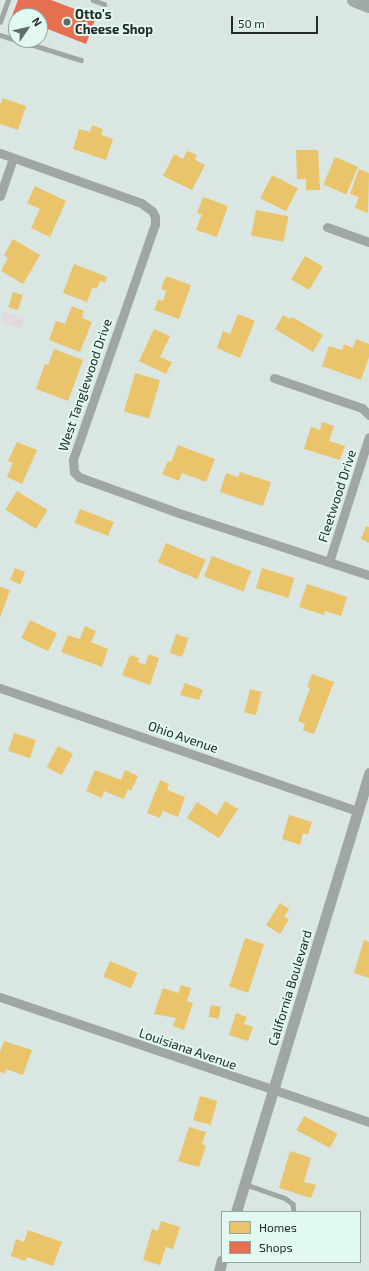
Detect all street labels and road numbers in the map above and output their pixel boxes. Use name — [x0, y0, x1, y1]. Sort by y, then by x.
street label: West Tanglewood Drive — [55, 317, 115, 453]
street label: Fleetwood Drive — [315, 448, 359, 544]
street label: Ohio Avenue — [146, 718, 220, 756]
street label: California Boulevard — [265, 928, 315, 1048]
street label: Louisiana Avenue — [137, 1025, 239, 1073]

